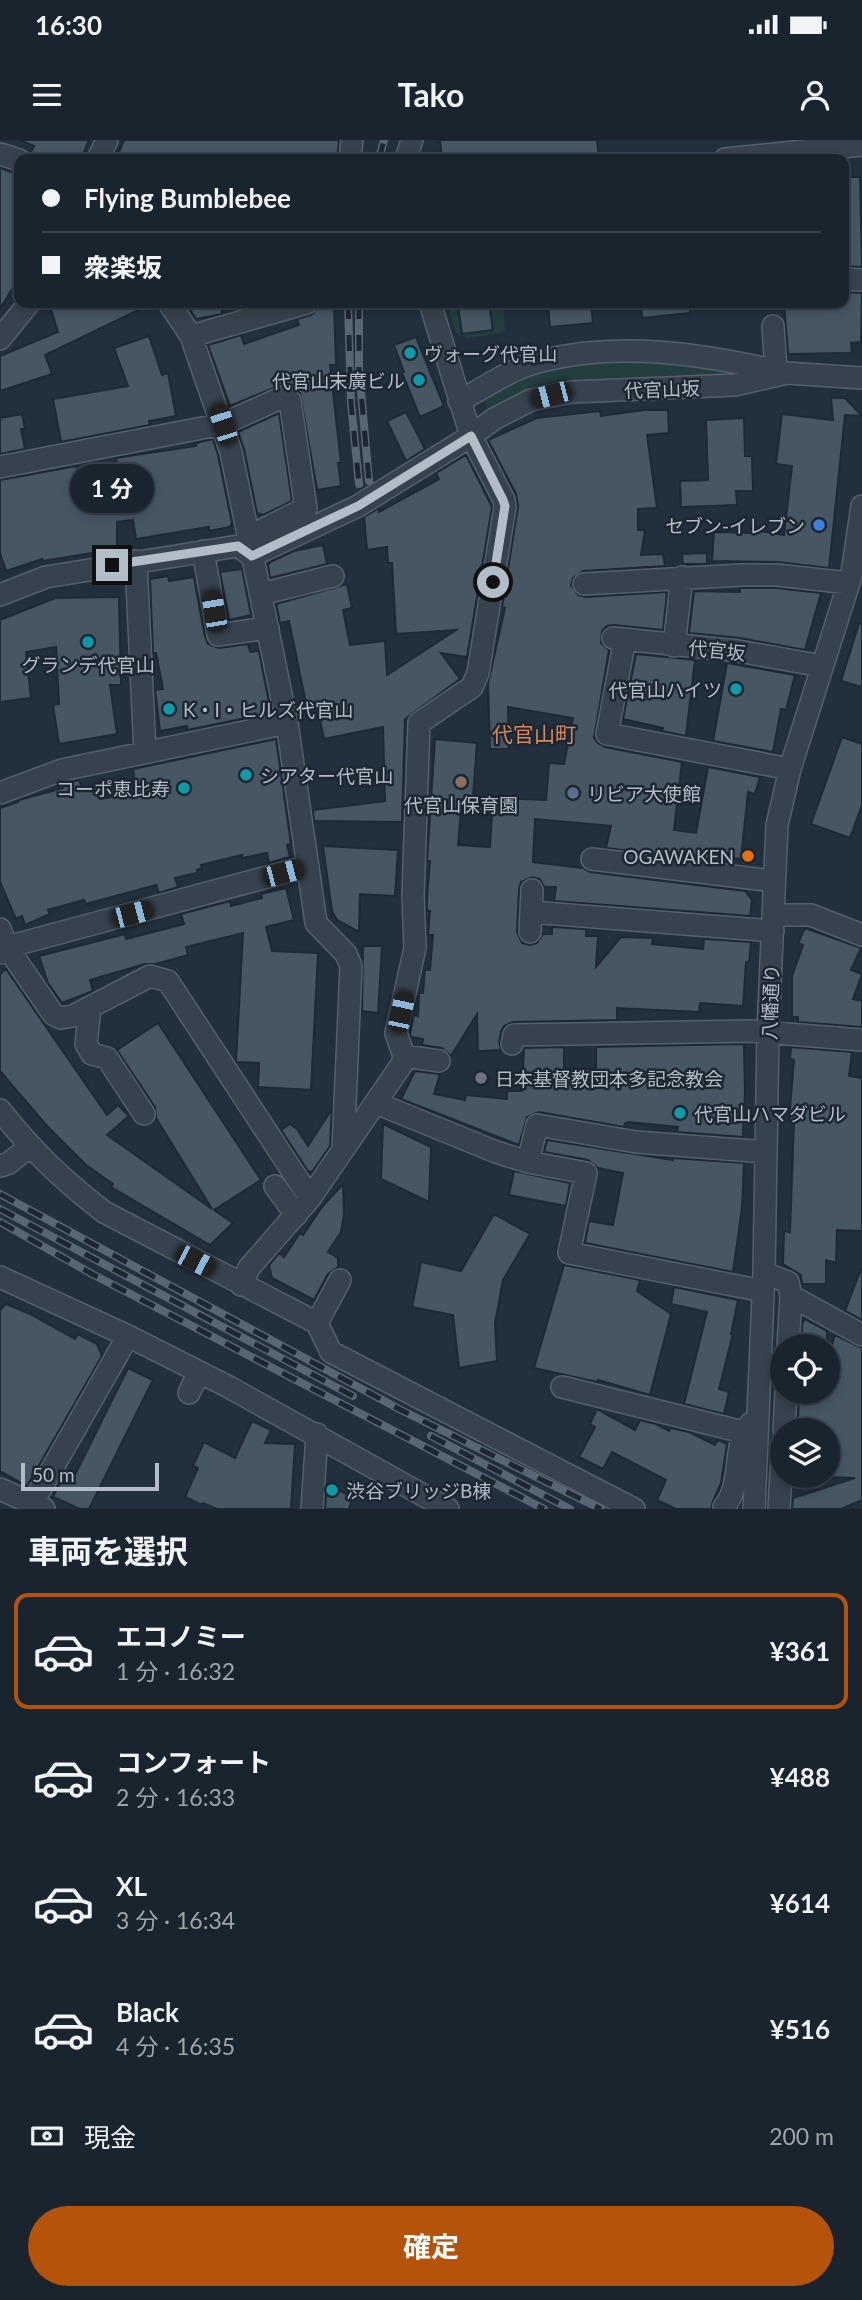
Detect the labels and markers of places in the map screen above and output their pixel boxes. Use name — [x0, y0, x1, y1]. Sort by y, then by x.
place label: ヴォーグ代官山 — [424, 342, 557, 365]
marker: ヴォーグ代官山 — [402, 345, 418, 361]
place label: 代官山末廣ビル — [272, 369, 405, 392]
marker: 代官山末廣ビル — [411, 372, 427, 388]
place label: セブン-イレブン — [665, 514, 805, 537]
marker: セブン-イレブン — [811, 517, 827, 533]
marker: グランデ代官山 — [80, 634, 96, 650]
place label: グランデ代官山 — [21, 653, 155, 676]
place label: 代官山ハイツ — [608, 678, 722, 701]
marker: 代官山ハイツ — [728, 681, 744, 697]
place label: K・I・ヒルズ代官山 — [183, 698, 353, 721]
marker: K・I・ヒルズ代官山 — [161, 701, 177, 717]
place label: シアター代官山 — [260, 764, 393, 787]
marker: シアター代官山 — [238, 767, 254, 783]
marker: 代官山保育園 — [453, 774, 469, 790]
place label: コーポ恵比寿 — [56, 777, 170, 800]
marker: コーポ恵比寿 — [176, 780, 192, 796]
place label: リビア大使館 — [587, 782, 701, 805]
marker: リビア大使館 — [565, 785, 581, 801]
place label: 代官山保育園 — [404, 793, 518, 816]
place label: OGAWAKEN — [623, 845, 734, 868]
marker: OGAWAKEN — [740, 848, 756, 864]
place label: 日本基督教団本多記念教会 — [495, 1067, 723, 1090]
marker: 日本基督教団本多記念教会 — [473, 1070, 489, 1086]
place label: 代官山ハマダビル — [694, 1102, 846, 1125]
marker: 代官山ハマダビル — [672, 1105, 688, 1121]
place label: 渋谷ブリッジB棟 — [346, 1479, 491, 1502]
marker: 渋谷ブリッジB棟 — [324, 1482, 340, 1498]

